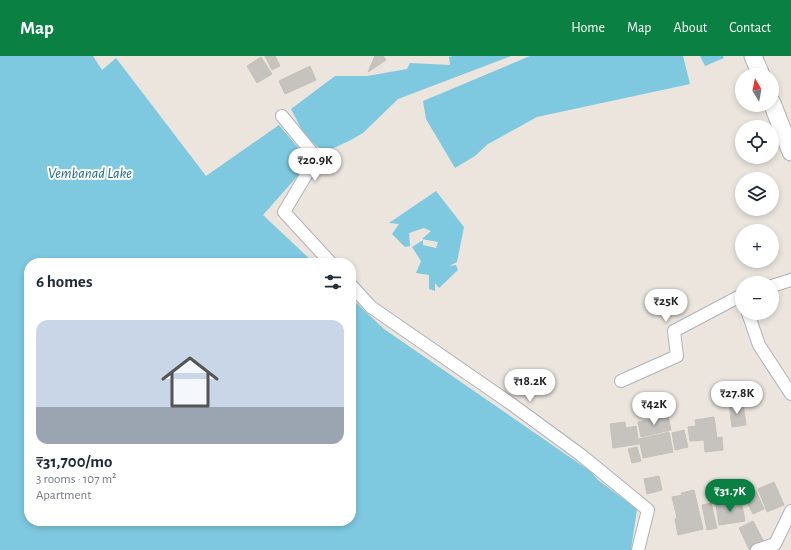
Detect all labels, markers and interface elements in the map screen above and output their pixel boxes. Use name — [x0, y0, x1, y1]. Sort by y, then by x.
text: Map — [20, 19, 54, 38]
text: Home — [571, 21, 605, 35]
text: Map — [627, 21, 651, 35]
text: About — [673, 21, 707, 35]
text: Contact — [729, 21, 771, 35]
north arrow — [735, 68, 779, 112]
map controls — [735, 68, 779, 320]
button: locate — [735, 120, 779, 164]
pin: ₹20.9K — [282, 148, 348, 182]
text: ₹20.9K — [297, 154, 333, 167]
water label: Vembanad Lake — [48, 166, 132, 181]
button: layers — [735, 172, 779, 216]
button: + — [735, 224, 779, 268]
icon: filters — [322, 271, 344, 293]
text: 6 homes — [36, 273, 92, 290]
button: − — [735, 276, 779, 320]
pin: ₹25K — [642, 289, 690, 323]
text: ₹25K — [654, 295, 678, 308]
icon: home — [154, 346, 226, 418]
pin: ₹18.2K — [497, 369, 563, 403]
text: ₹18.2K — [513, 375, 547, 388]
pin: ₹27.8K — [704, 381, 770, 415]
text: ₹27.8K — [720, 387, 754, 400]
pin: ₹42K — [630, 392, 678, 426]
text: ₹42K — [641, 398, 667, 411]
text: ₹31,700/mo — [36, 453, 112, 470]
text: 3 rooms · 107 m² — [36, 473, 117, 486]
pin: ₹31.7K — [697, 479, 763, 513]
text: ₹31.7K — [714, 485, 746, 498]
text: Apartment — [36, 489, 91, 502]

